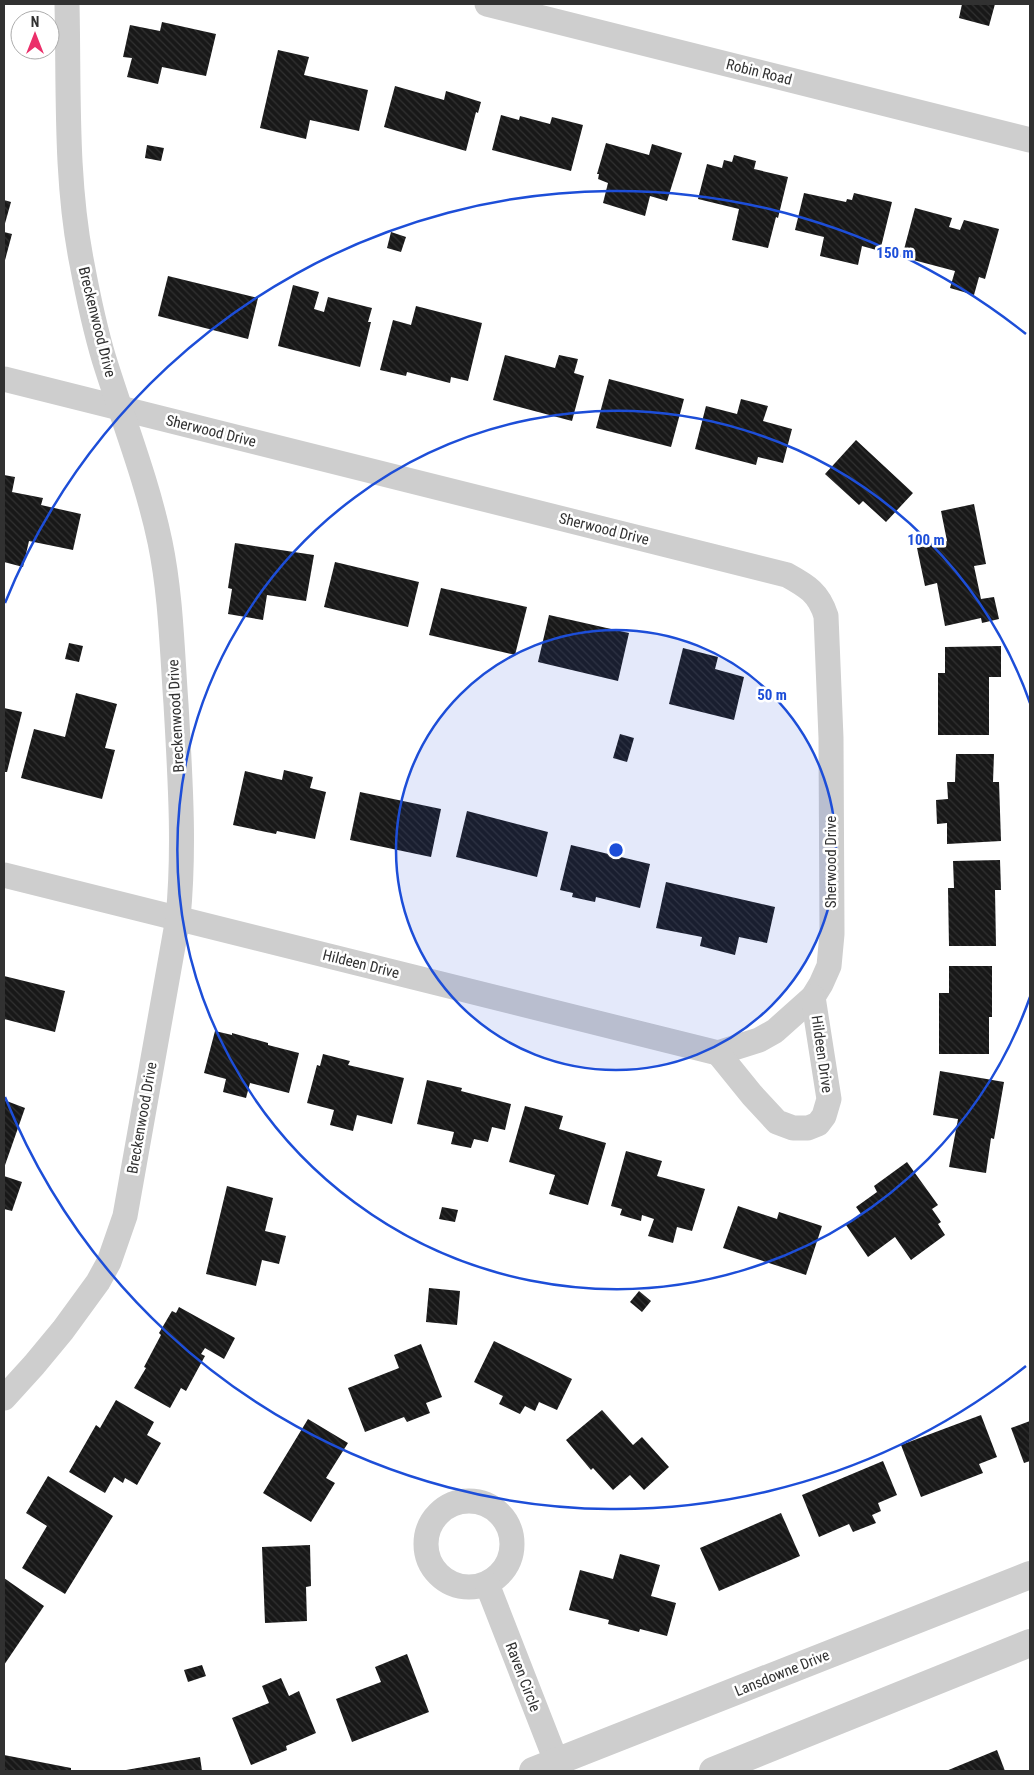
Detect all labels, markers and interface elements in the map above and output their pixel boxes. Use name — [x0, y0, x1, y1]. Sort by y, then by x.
north arrow — [10, 10, 60, 60]
text: N — [31, 14, 39, 30]
street label: Robin Road — [724, 55, 794, 89]
text: 150 m — [876, 244, 914, 262]
street label: Breckenwood Drive — [75, 265, 119, 379]
street label: Sherwood Drive — [164, 411, 258, 451]
street label: Sherwood Drive — [557, 509, 651, 549]
text: 100 m — [907, 531, 945, 549]
street label: Breckenwood Drive — [164, 659, 188, 773]
text: 50 m — [757, 686, 787, 704]
street label: Sherwood Drive — [822, 816, 840, 908]
centre of rings — [607, 841, 625, 859]
street label: Hildeen Drive — [321, 946, 401, 982]
street label: Hildeen Drive — [808, 1014, 836, 1094]
street label: Breckenwood Drive — [123, 1061, 161, 1175]
street label: Raven Circle — [502, 1640, 544, 1714]
street label: Lansdowne Drive — [732, 1646, 832, 1700]

